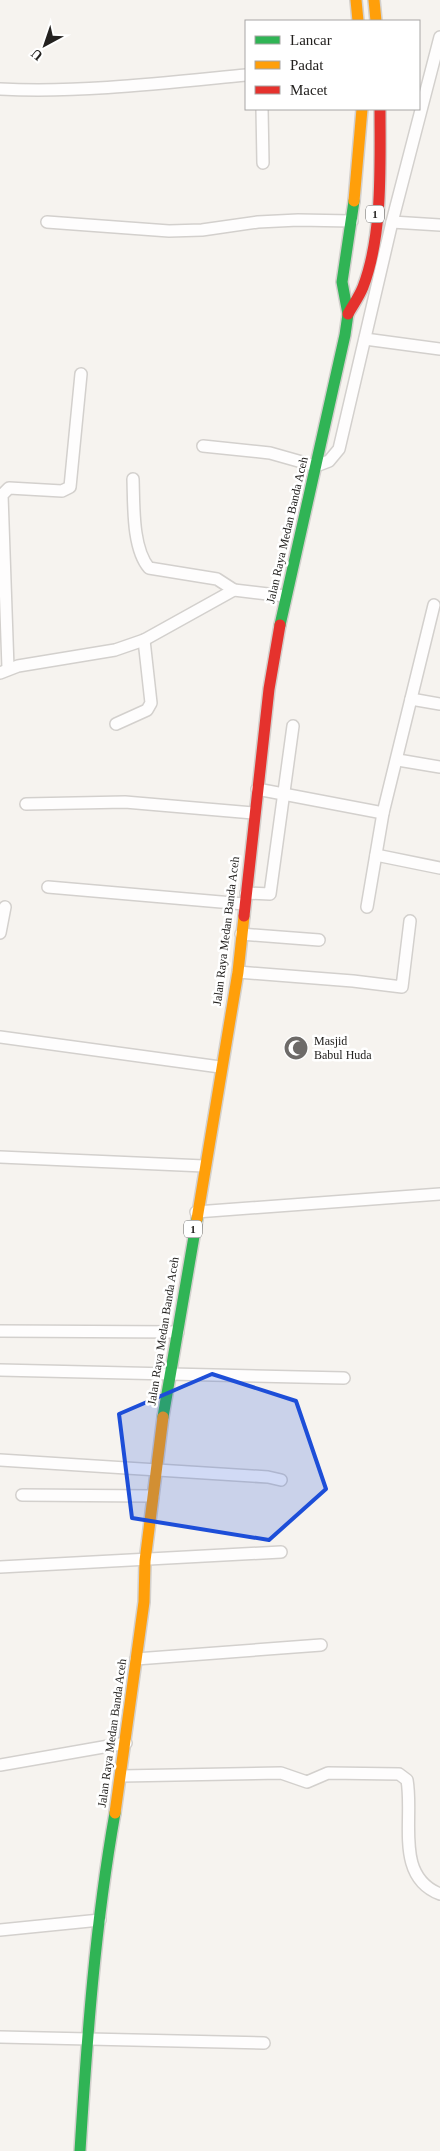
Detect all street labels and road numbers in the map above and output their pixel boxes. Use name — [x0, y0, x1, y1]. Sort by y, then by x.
road number: 1 — [366, 205, 384, 222]
street label: Jalan Raya Medan Banda Aceh — [263, 455, 311, 605]
street label: Jalan Raya Medan Banda Aceh — [210, 856, 242, 1006]
road number: 1 — [184, 1220, 202, 1238]
street label: Jalan Raya Medan Banda Aceh — [144, 1256, 182, 1406]
street label: Jalan Raya Medan Banda Aceh — [95, 1658, 129, 1808]

